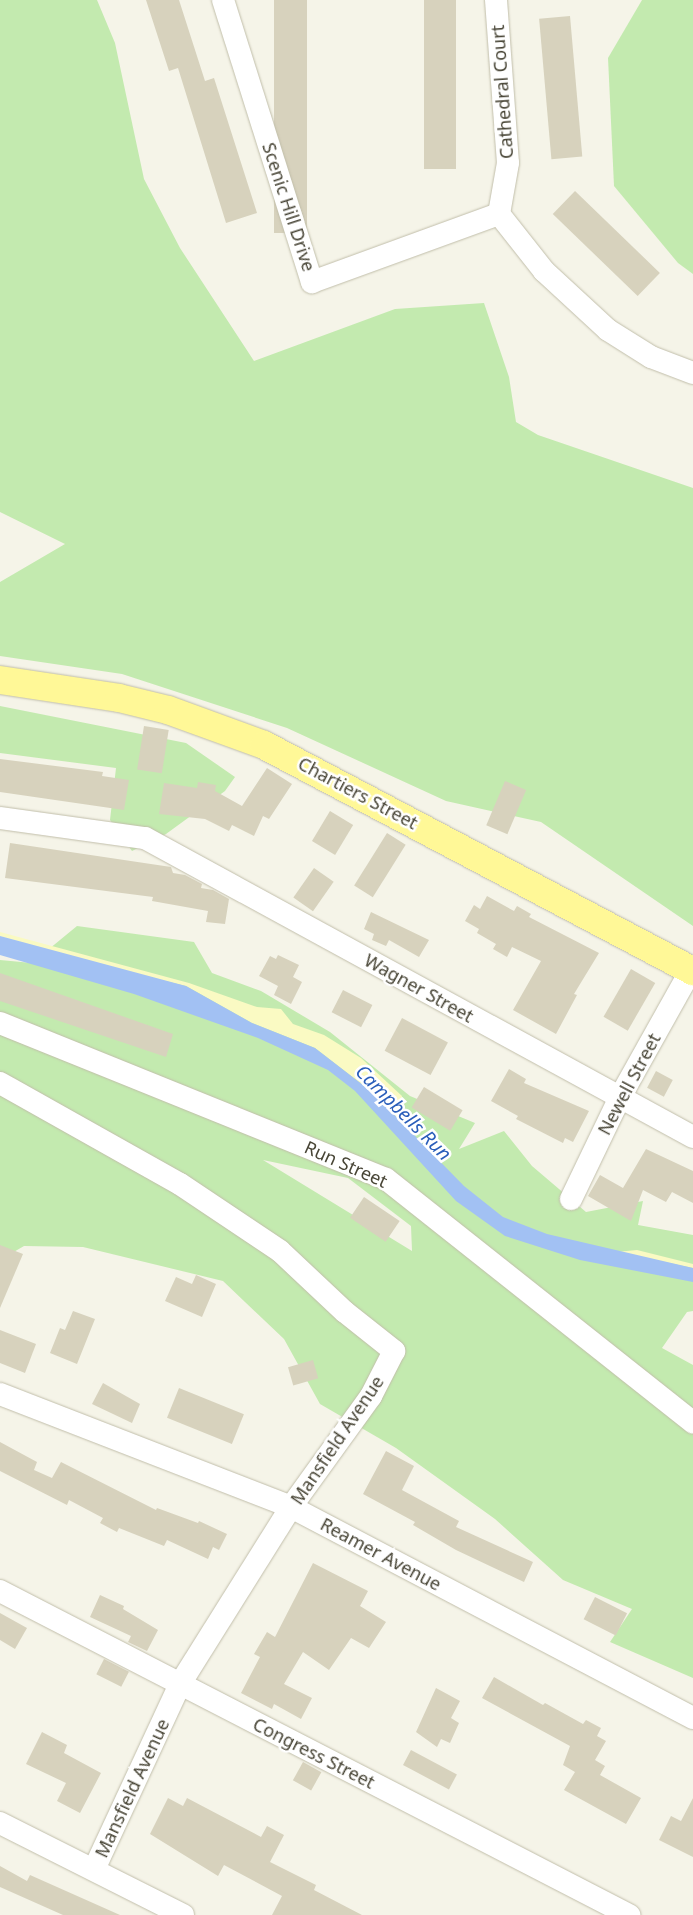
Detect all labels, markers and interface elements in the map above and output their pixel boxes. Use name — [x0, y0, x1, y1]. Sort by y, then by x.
street label: Cathedral Court — [487, 24, 517, 160]
street label: Scenic Hill Drive — [258, 140, 320, 274]
street label: Chartiers Street — [295, 752, 421, 834]
street label: Wagner Street — [361, 949, 477, 1027]
street label: Newell Street — [593, 1029, 665, 1139]
water label: Campbells Run — [350, 1060, 456, 1166]
street label: Run Street — [301, 1136, 391, 1192]
street label: Mansfield Avenue — [286, 1371, 388, 1509]
street label: Reamer Avenue — [317, 1513, 445, 1595]
street label: Congress Street — [249, 1713, 379, 1793]
street label: Mansfield Avenue — [90, 1715, 174, 1861]

